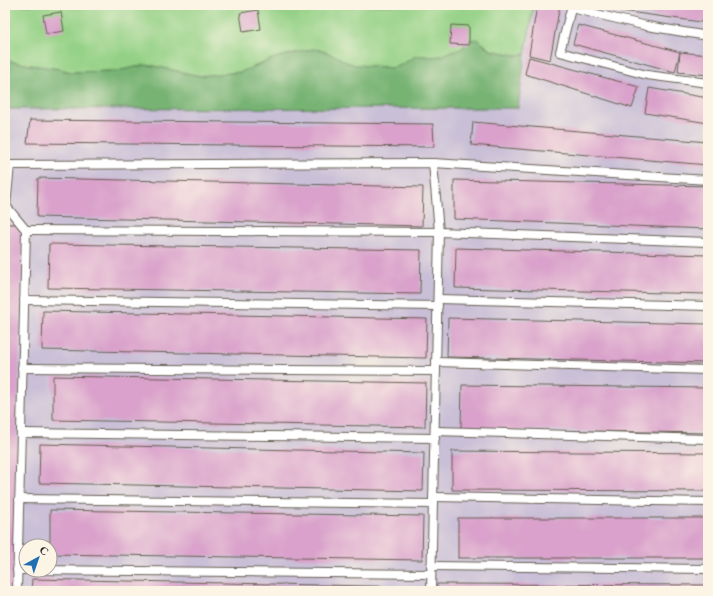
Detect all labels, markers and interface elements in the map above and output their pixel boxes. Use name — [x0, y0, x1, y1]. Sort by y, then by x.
north arrow — [18, 538, 58, 578]
text: С — [37, 542, 52, 558]

